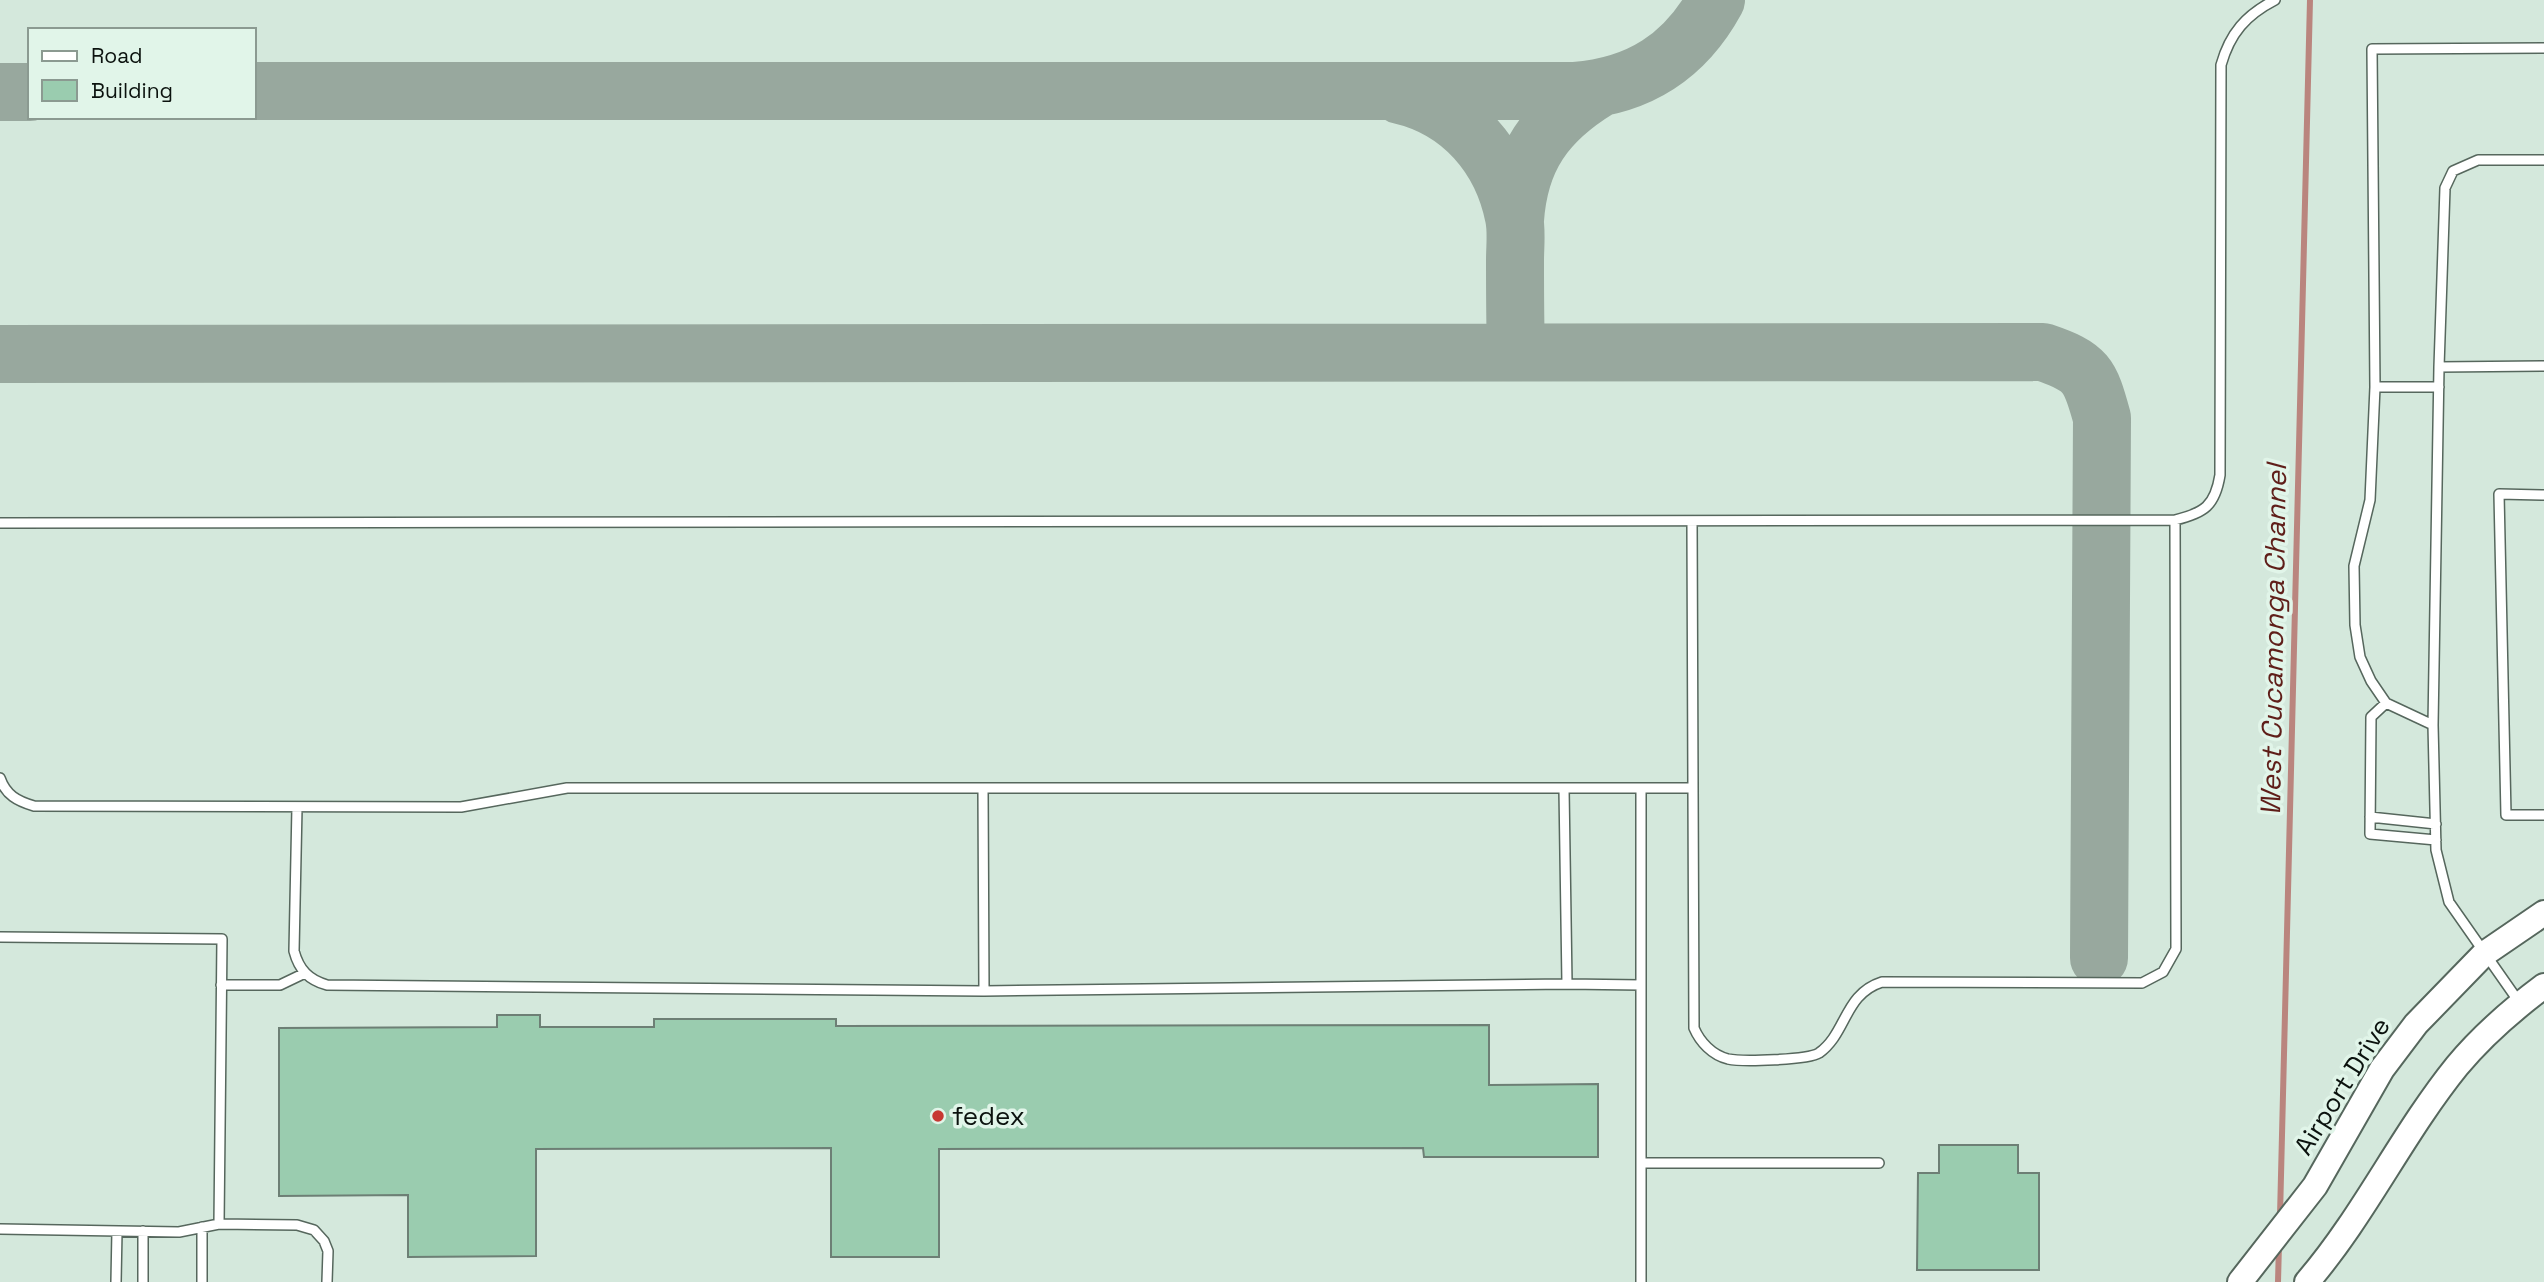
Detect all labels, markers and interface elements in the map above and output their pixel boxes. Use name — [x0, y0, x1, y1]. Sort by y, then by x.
legend — [28, 28, 256, 119]
text: Road — [91, 42, 143, 69]
text: Building — [91, 77, 173, 104]
water label: West Cucamonga Channel — [2252, 461, 2294, 816]
street label: Airport Drive — [2286, 1011, 2398, 1161]
place label: fedex — [952, 1099, 1025, 1133]
marker: fedex — [930, 1108, 946, 1124]

